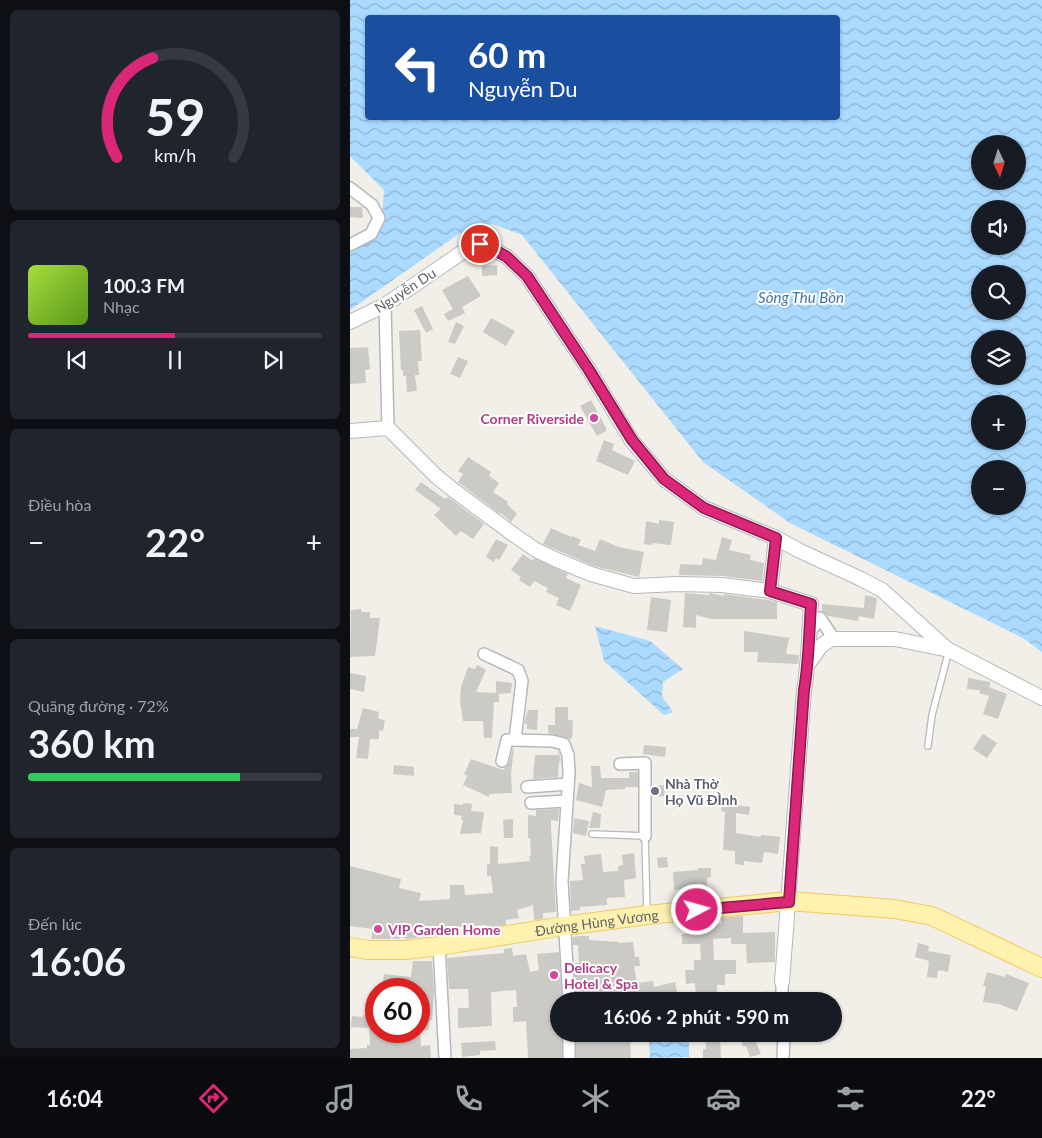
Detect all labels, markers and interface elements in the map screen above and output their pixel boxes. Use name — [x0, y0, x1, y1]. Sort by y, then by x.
text: 60 m — [468, 33, 546, 75]
icon: left — [385, 35, 450, 100]
text: Nguyễn Du — [468, 75, 578, 102]
text: 59 — [145, 85, 205, 147]
north arrow — [971, 135, 1026, 190]
map controls — [971, 135, 1026, 515]
text: km/h — [154, 144, 196, 166]
button: sound — [971, 200, 1026, 255]
pin — [459, 223, 501, 265]
icon: arrive — [466, 230, 494, 258]
street label: Nguyễn Du — [371, 264, 439, 316]
button: search — [971, 265, 1026, 320]
text: 100.3 FM — [103, 274, 185, 297]
water label: Sông Thu Bồn — [758, 288, 844, 306]
text: Nhạc — [103, 297, 140, 316]
button: layers — [971, 330, 1026, 385]
icon: previous — [63, 346, 91, 374]
icon: pause — [161, 346, 189, 374]
icon: next — [259, 346, 287, 374]
button: + — [971, 395, 1026, 450]
place label: Corner Riverside — [480, 410, 585, 427]
marker: Corner Riverside — [588, 412, 600, 424]
button: − — [971, 460, 1026, 515]
text: Điều hòa — [28, 495, 91, 514]
text: 22° — [145, 519, 205, 565]
text: − — [28, 525, 44, 559]
text: + — [306, 525, 322, 559]
text: Quãng đường · 72% — [28, 696, 169, 715]
text: 360 km — [28, 720, 156, 766]
place label: Nhà Thờ Họ Vũ ĐÌnh — [665, 775, 738, 808]
marker: Nhà Thờ Họ Vũ ĐÌnh — [649, 785, 661, 797]
position arrow — [670, 883, 722, 935]
street label: Đường Hùng Vương — [534, 905, 659, 939]
text: Đến lúc — [28, 914, 82, 933]
place label: VIP Garden Home — [387, 921, 501, 938]
marker: VIP Garden Home — [372, 923, 384, 935]
text: 16:06 — [28, 938, 126, 984]
place label: Delicacy Hotel & Spa — [564, 959, 638, 992]
marker: Delicacy Hotel & Spa — [548, 969, 560, 981]
speed limit sign: 60 — [365, 978, 430, 1043]
text: 16:06 · 2 phút · 590 m — [603, 1005, 789, 1028]
icon: directions — [196, 1081, 231, 1116]
icon: music — [323, 1081, 358, 1116]
icon: phone — [451, 1081, 486, 1116]
icon: climate — [578, 1081, 613, 1116]
icon: car — [706, 1081, 741, 1116]
icon: filters — [833, 1081, 868, 1116]
text: 16:04 — [46, 1085, 103, 1112]
text: 22° — [961, 1085, 996, 1112]

